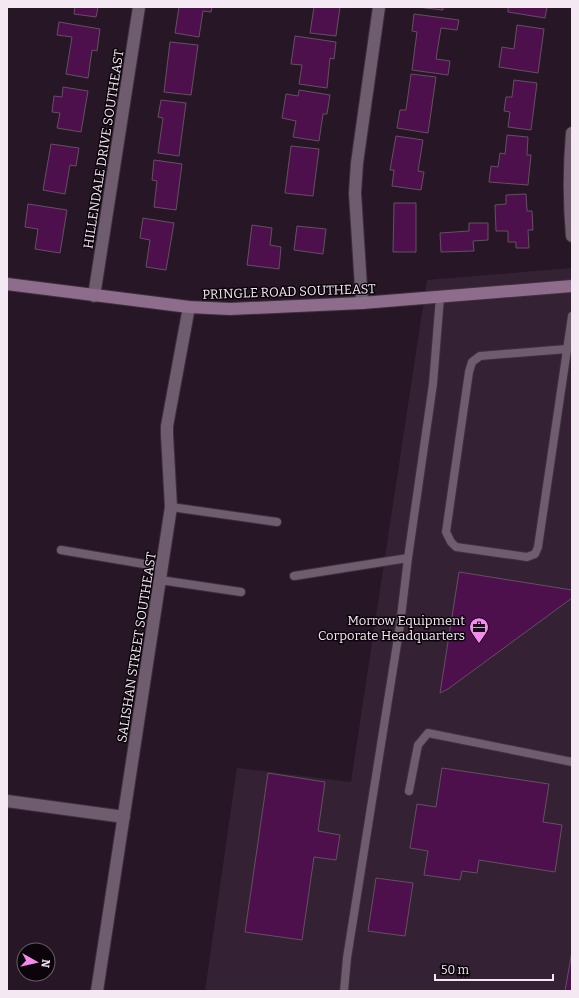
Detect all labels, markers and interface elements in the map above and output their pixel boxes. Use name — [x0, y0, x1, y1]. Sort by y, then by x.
street label: HILLENDALE DRIVE SOUTHEAST — [80, 48, 127, 250]
street label: PRINGLE ROAD SOUTHEAST — [202, 281, 376, 302]
street label: SALISHAN STREET SOUTHEAST — [114, 550, 159, 743]
place label: Morrow Equipment Corporate Headquarters — [318, 613, 465, 643]
office icon: Morrow Equipment Corporate Headquarters — [468, 616, 490, 644]
north arrow — [16, 942, 56, 982]
scale bar — [435, 956, 553, 982]
text: N — [38, 958, 52, 969]
text: 50 m — [441, 963, 470, 977]

